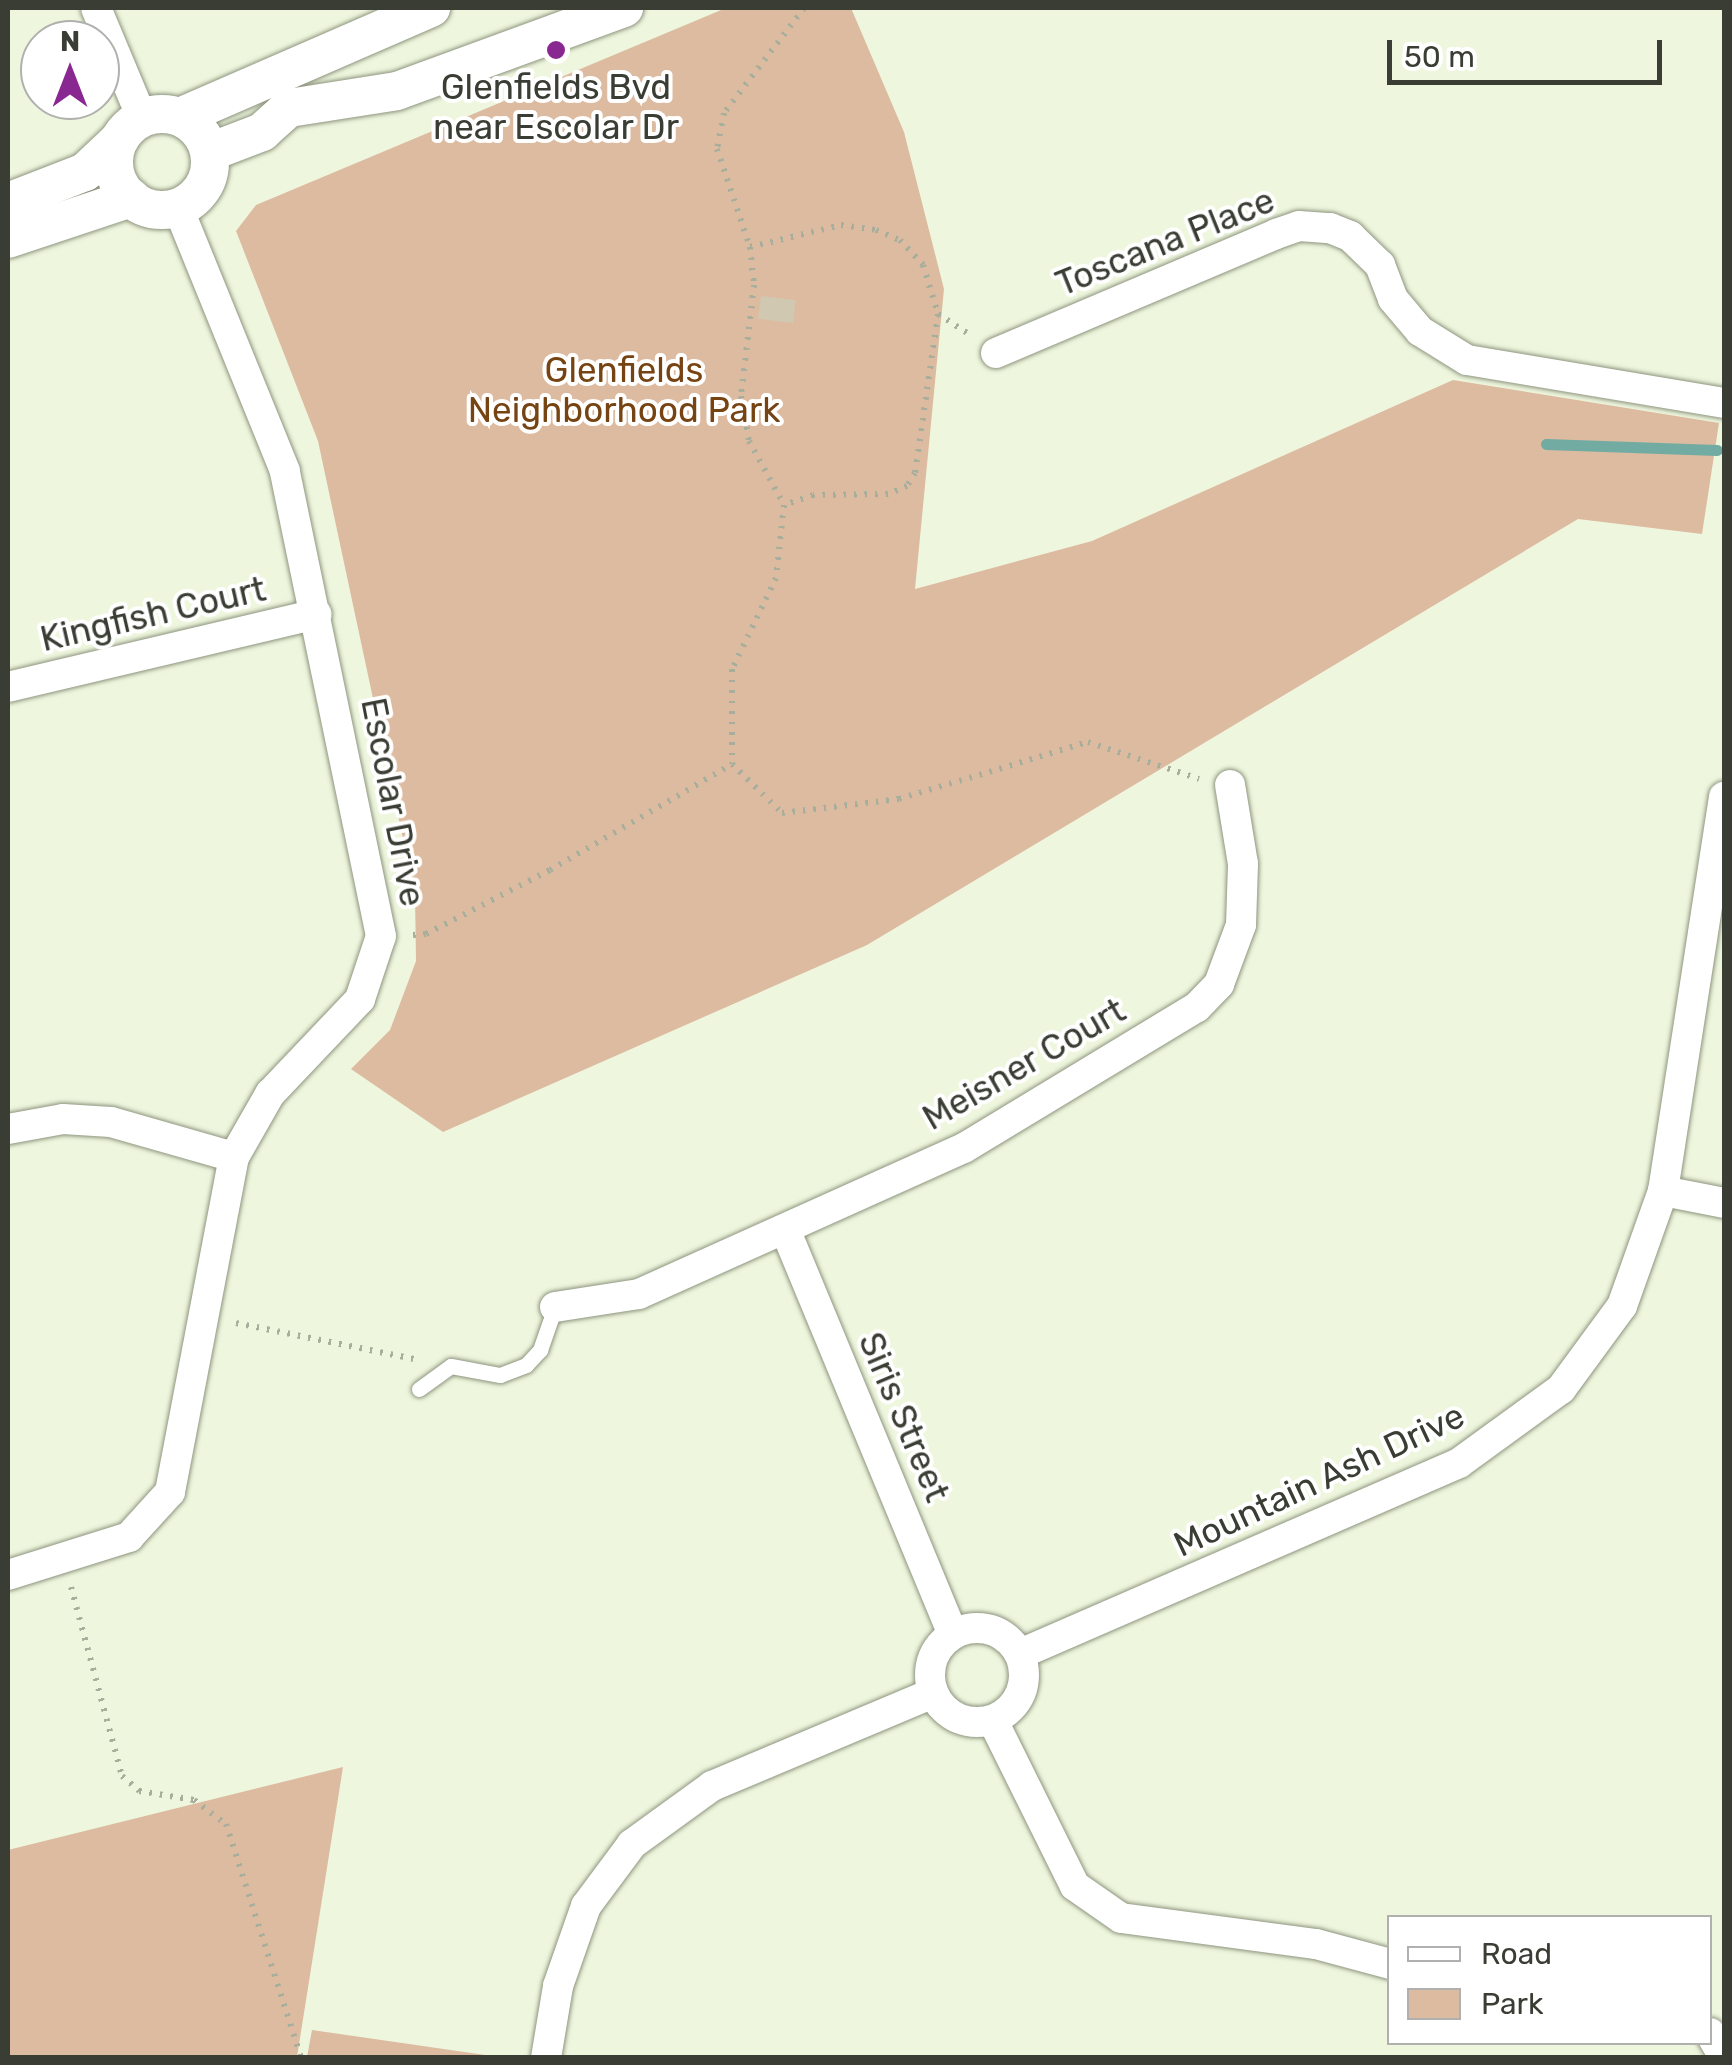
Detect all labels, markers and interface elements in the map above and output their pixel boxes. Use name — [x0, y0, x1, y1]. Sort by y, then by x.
north arrow — [20, 20, 120, 120]
scale bar — [1392, 20, 1667, 82]
text: N — [60, 25, 80, 58]
marker: Glenfields Bvd near Escolar Dr — [545, 39, 567, 61]
text: 50 m — [1404, 39, 1475, 75]
place label: Glenfields Bvd near Escolar Dr — [432, 66, 680, 148]
street label: Toscana Place — [1050, 179, 1280, 305]
park label: Glenfields Neighborhood Park — [468, 349, 780, 431]
street label: Kingfish Court — [36, 568, 270, 660]
street label: Escolar Drive — [352, 694, 434, 910]
street label: Meisner Court — [915, 989, 1133, 1139]
street label: Siris Street — [850, 1326, 958, 1508]
street label: Mountain Ash Drive — [1167, 1394, 1471, 1566]
legend — [1387, 1915, 1712, 2045]
text: Road — [1481, 1936, 1552, 1972]
text: Park — [1481, 1986, 1543, 2022]

